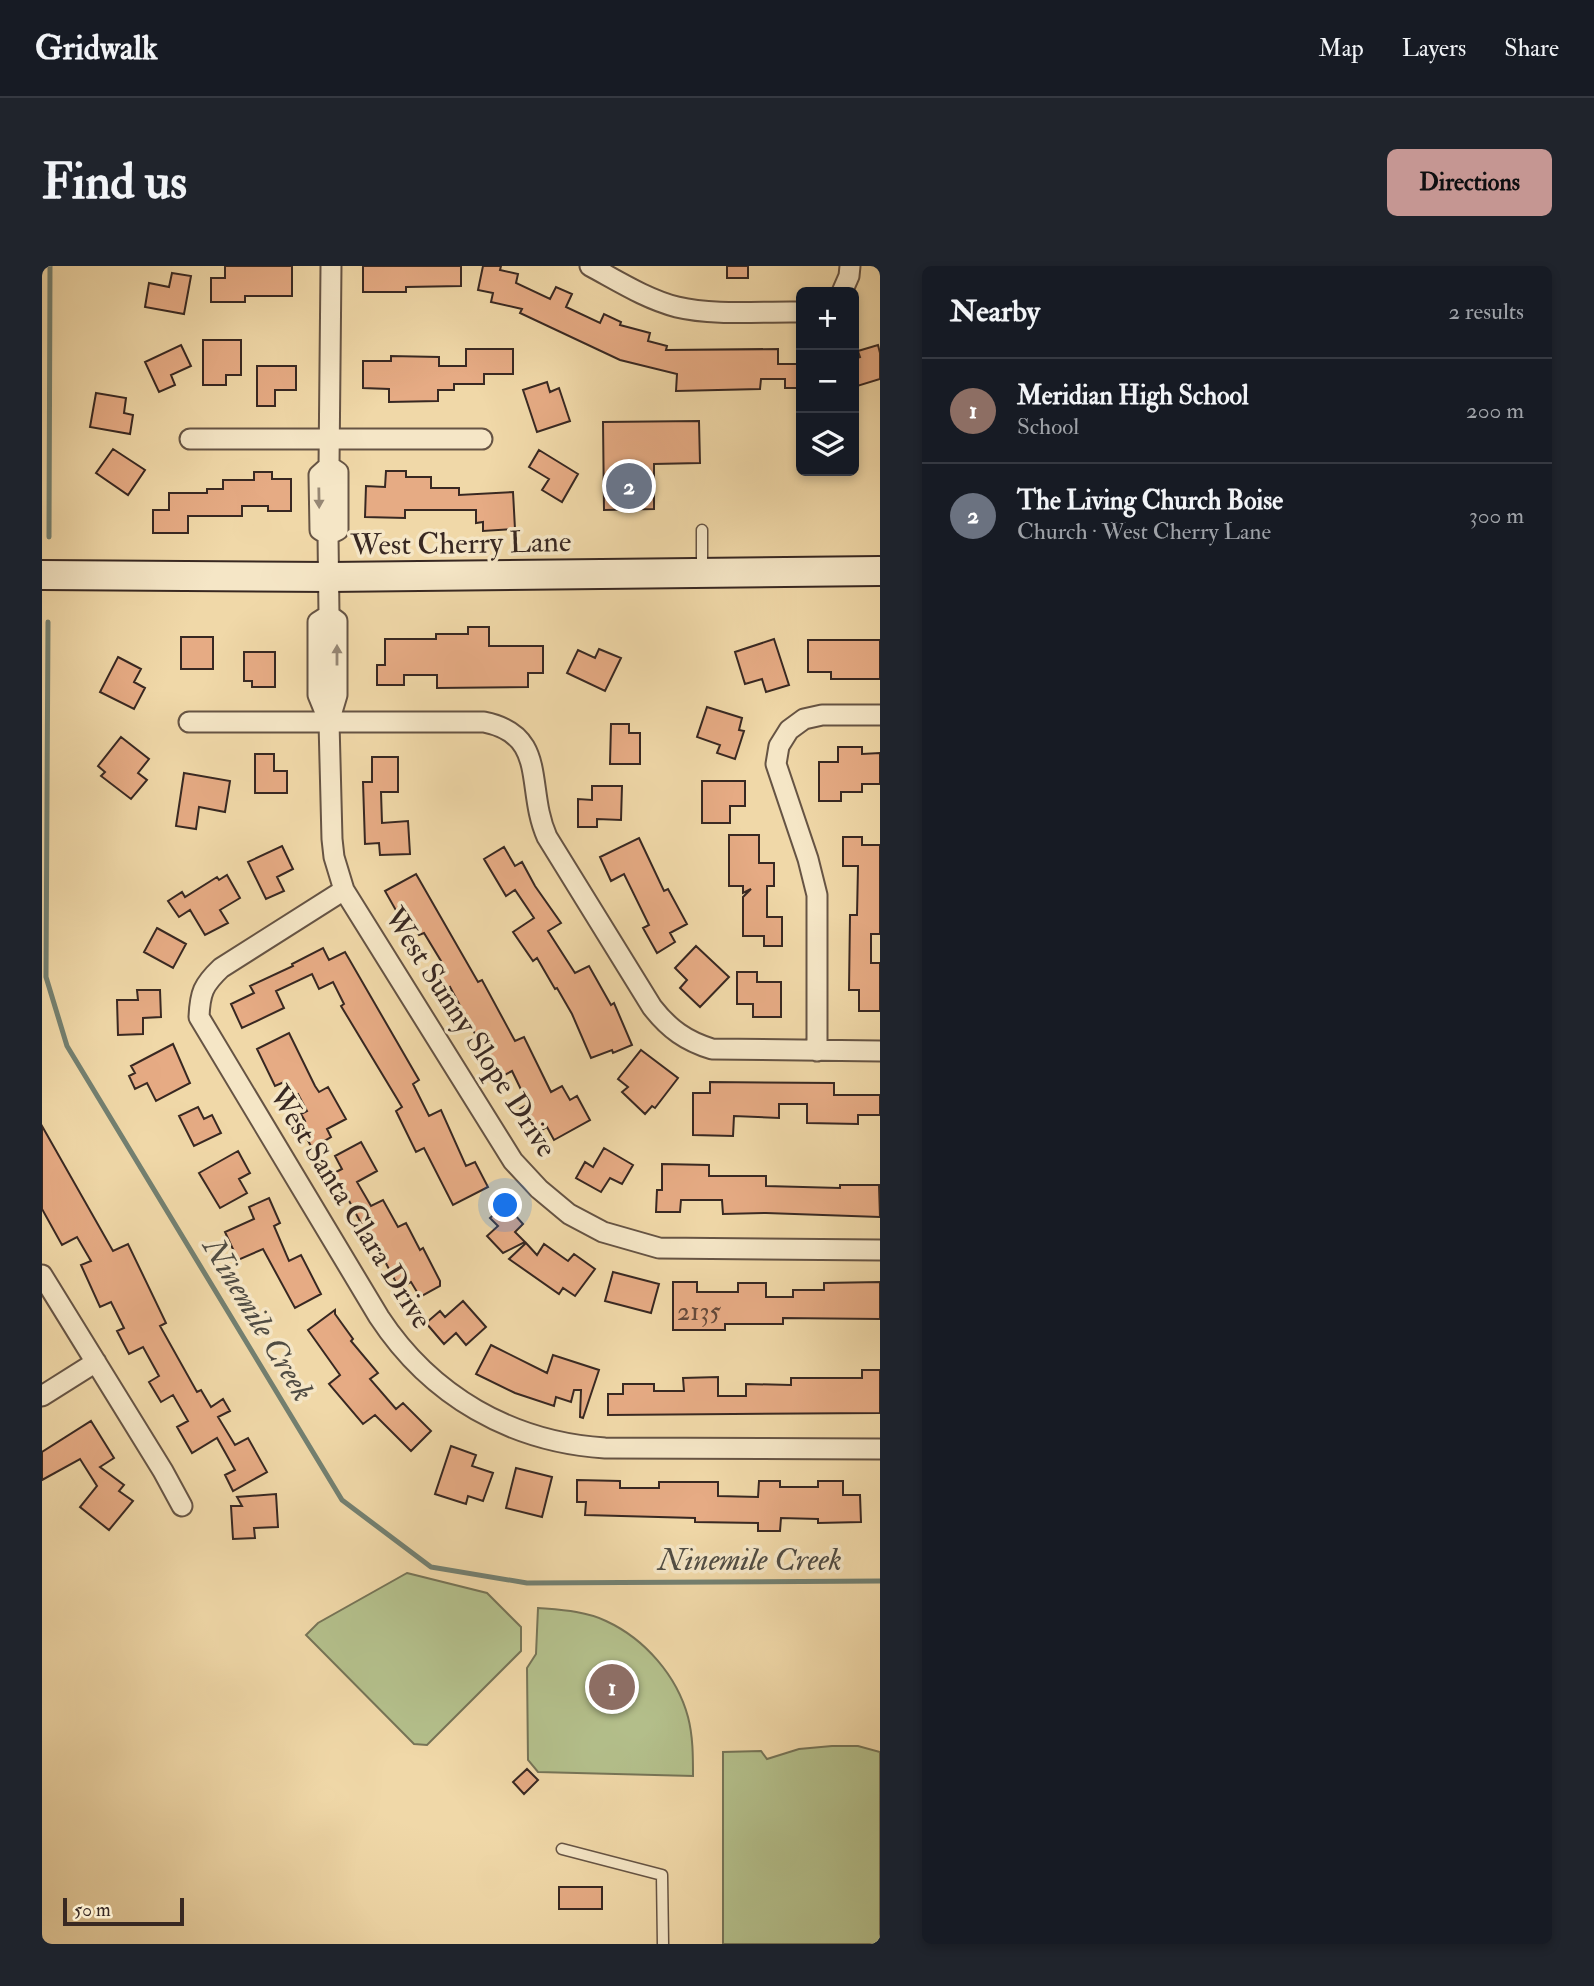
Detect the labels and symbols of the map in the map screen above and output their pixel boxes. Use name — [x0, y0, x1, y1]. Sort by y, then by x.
pin: 2 — [606, 460, 652, 512]
one-way arrow — [313, 487, 325, 509]
street label: West Cherry Lane — [349, 523, 572, 564]
one-way arrow — [331, 644, 343, 666]
street label: West Sunny Slope Drive — [375, 900, 565, 1164]
street label: West Santa Clara Drive — [260, 1078, 440, 1336]
your location — [488, 1188, 522, 1222]
water label: Ninemile Creek — [193, 1229, 323, 1409]
house number: 2135 — [677, 1296, 721, 1328]
water label: Ninemile Creek — [656, 1540, 842, 1580]
pin: 1 — [589, 1661, 635, 1713]
scale bar — [63, 1895, 184, 1927]

